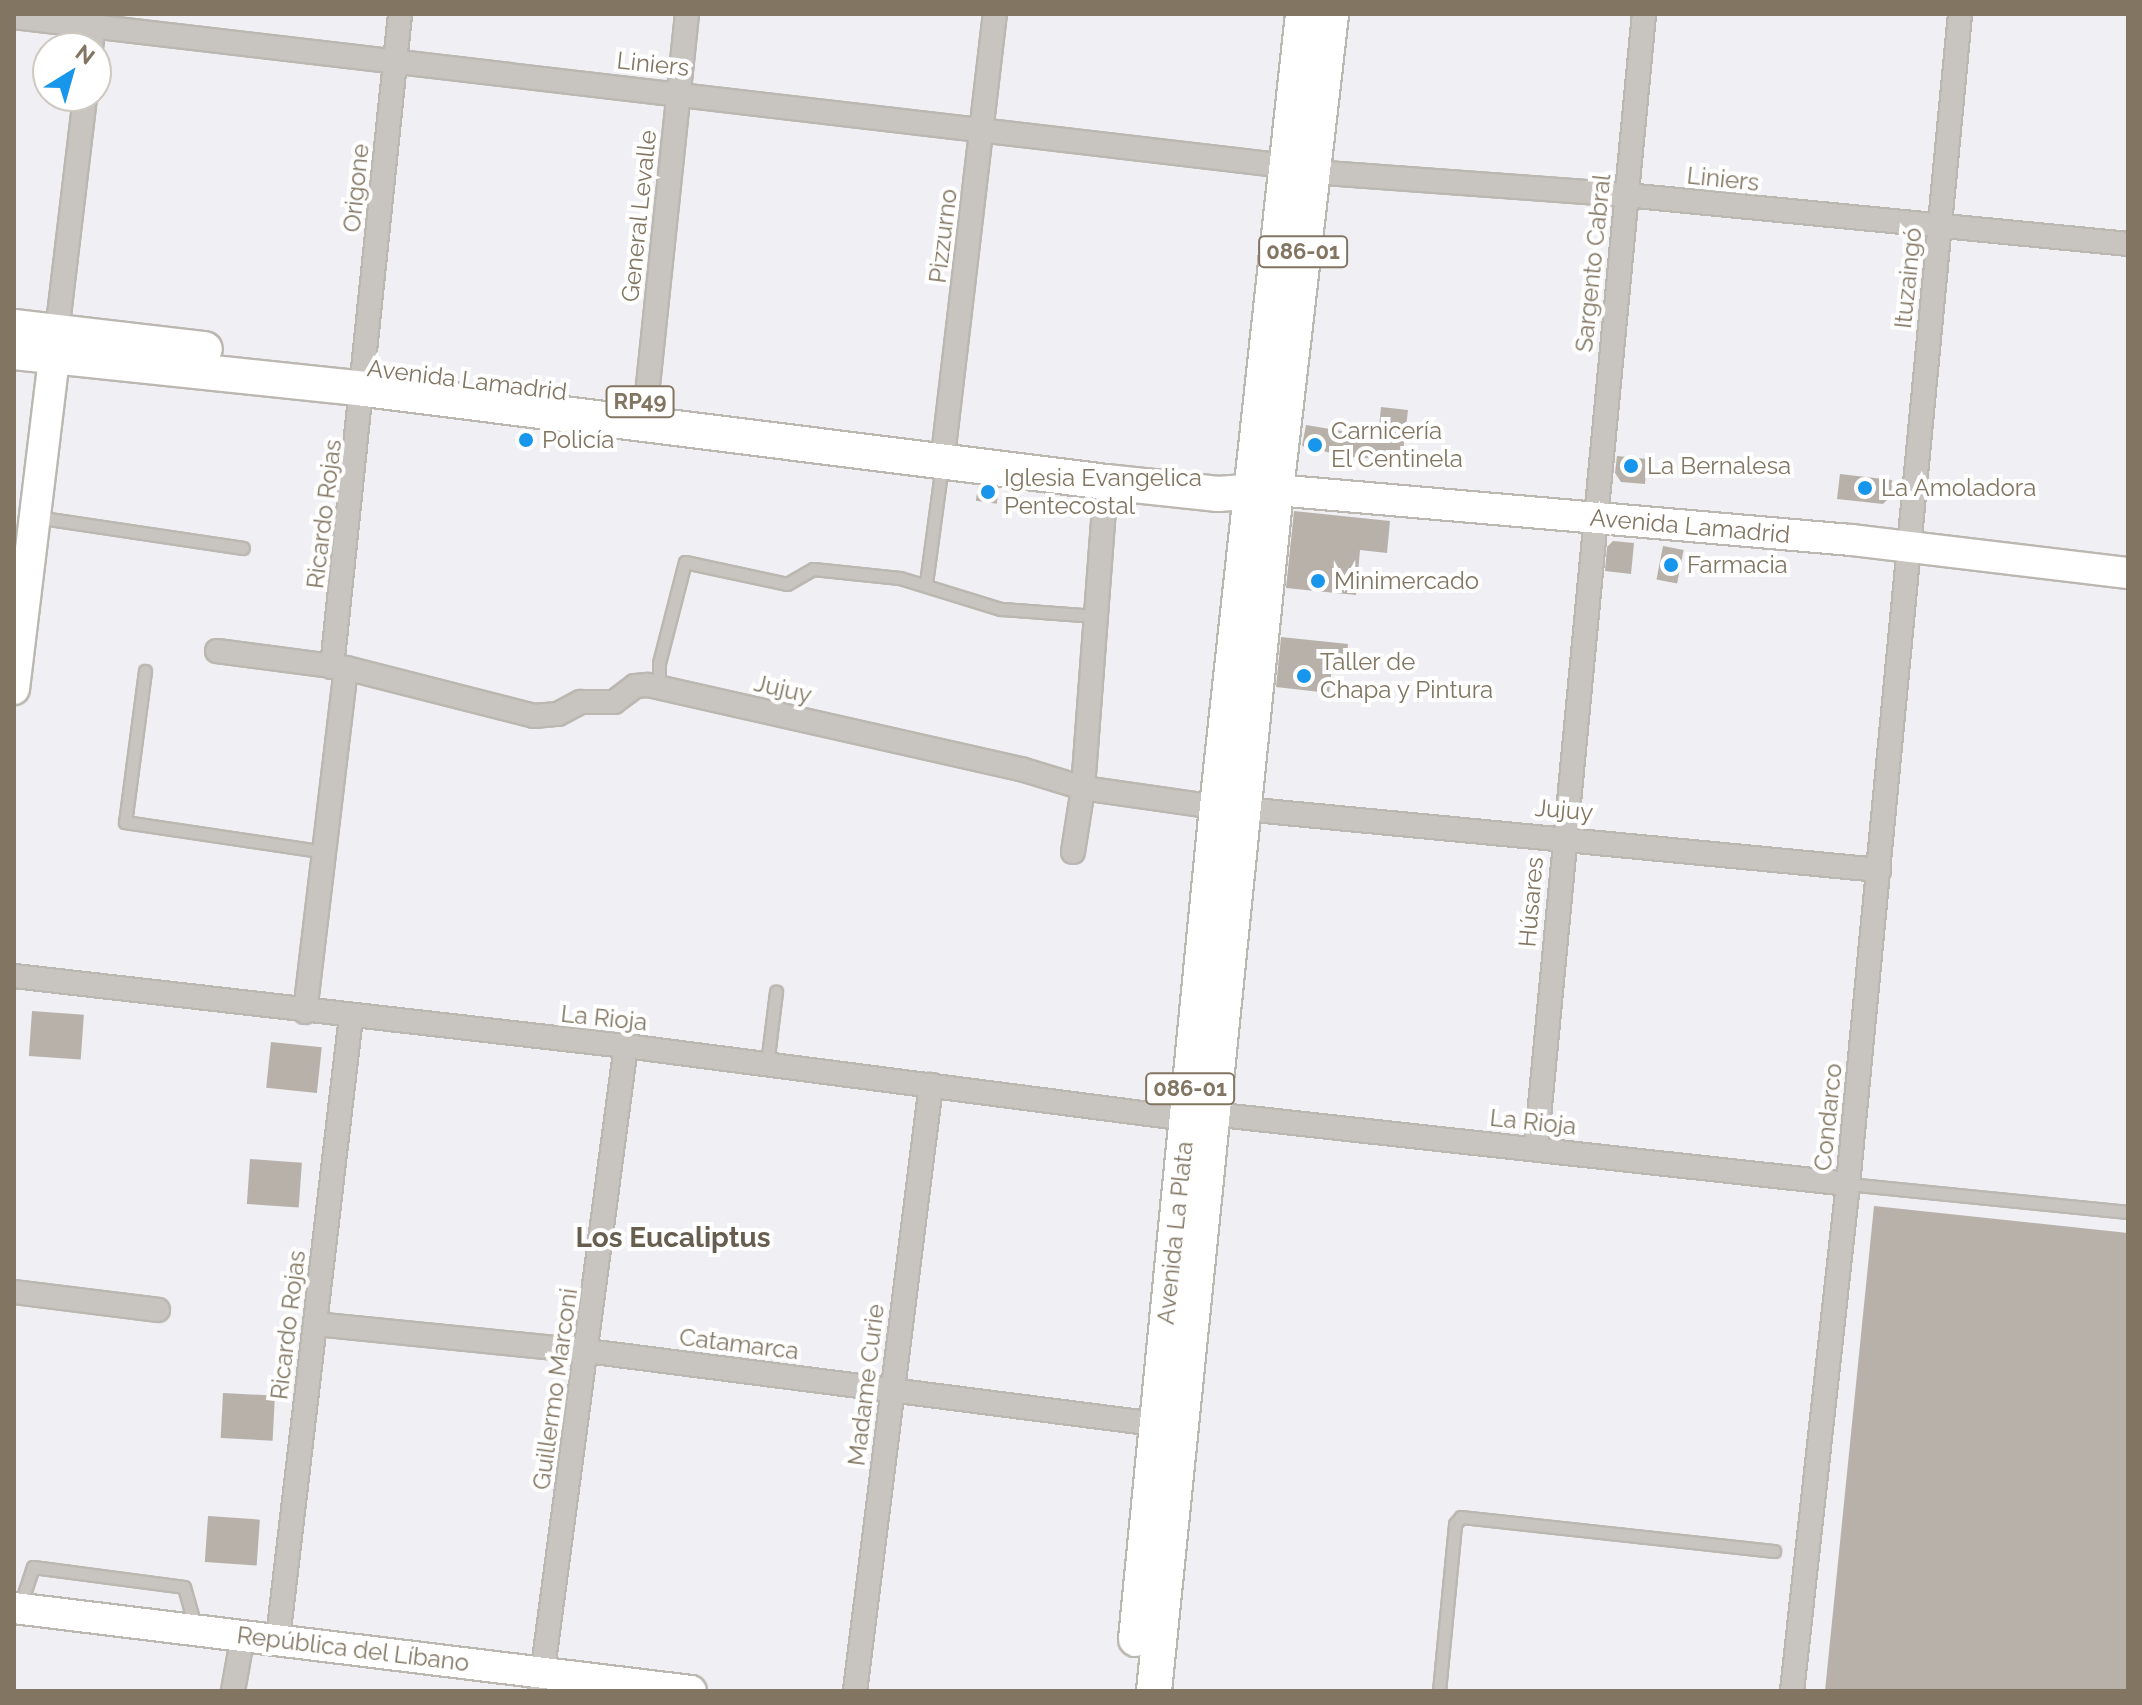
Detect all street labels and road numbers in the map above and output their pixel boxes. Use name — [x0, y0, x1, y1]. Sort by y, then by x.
street label: Liniers — [615, 46, 691, 82]
street label: General Levalle — [616, 128, 662, 304]
street label: Origone — [337, 142, 375, 234]
street label: Liniers — [1685, 161, 1761, 197]
street label: Sargento Cabral — [1569, 172, 1617, 354]
street label: Pizzurno — [923, 187, 963, 285]
street label: Ituzaingó — [1888, 226, 1928, 330]
road number: 086-01 — [1257, 234, 1349, 270]
street label: Avenida Lamadrid — [366, 353, 568, 407]
road number: RP49 — [604, 384, 676, 420]
street label: Ricardo Rojas — [301, 438, 347, 590]
street label: Avenida Lamadrid — [1589, 503, 1791, 549]
street label: Jujuy — [751, 668, 815, 710]
street label: Jujuy — [1534, 793, 1594, 827]
street label: Húsares — [1513, 856, 1549, 948]
street label: La Rioja — [559, 999, 649, 1037]
street label: Condarco — [1808, 1062, 1848, 1172]
road number: 086-01 — [1144, 1071, 1236, 1107]
street label: La Rioja — [1488, 1103, 1578, 1141]
street label: Avenida La Plata — [1151, 1140, 1199, 1326]
street label: Ricardo Rojas — [265, 1249, 311, 1401]
street label: Guillermo Marconi — [527, 1286, 583, 1492]
street label: Madame Curie — [842, 1302, 890, 1468]
street label: Catamarca — [678, 1322, 800, 1366]
street label: República del Líbano — [235, 1620, 471, 1678]

